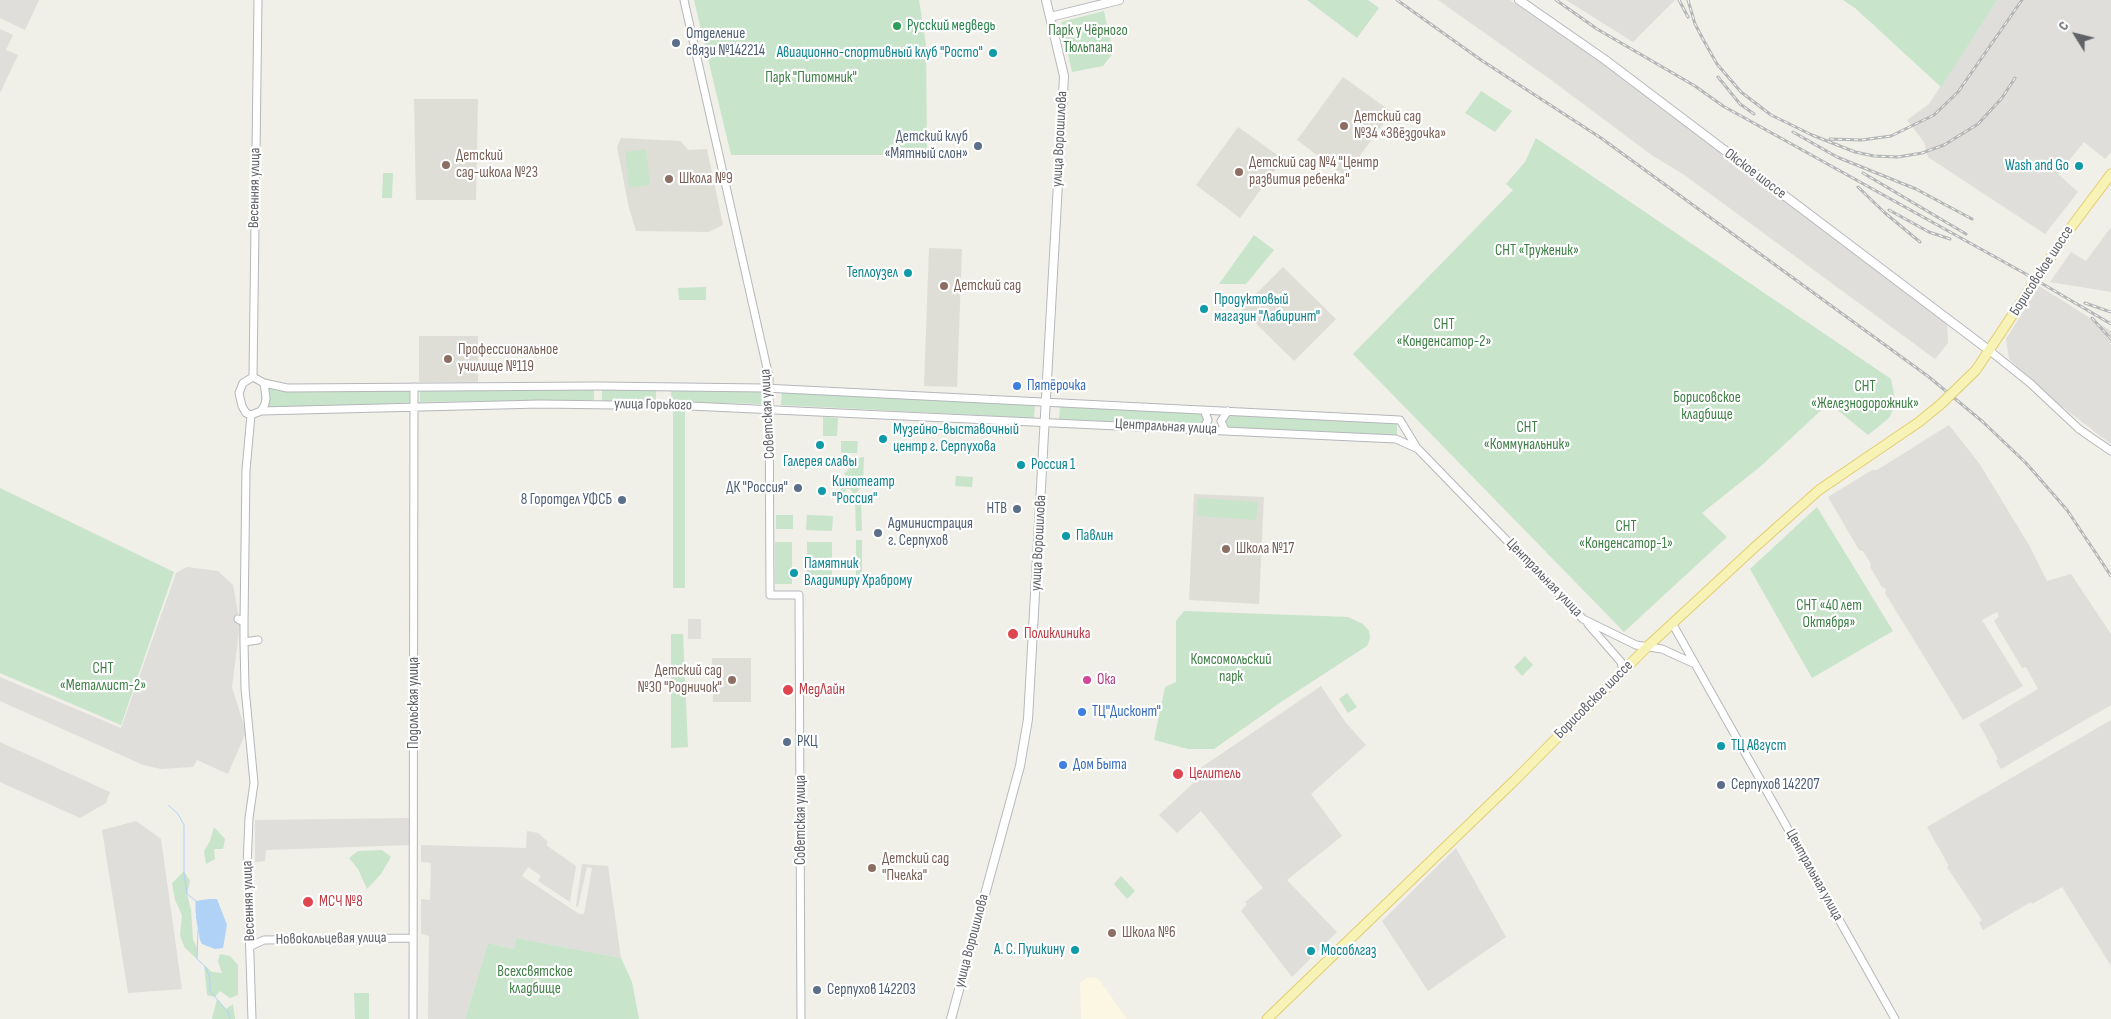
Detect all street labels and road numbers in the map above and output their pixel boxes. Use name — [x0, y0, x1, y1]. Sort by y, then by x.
street label: улица Ворошилова — [1048, 90, 1072, 188]
street label: Окское шоссе — [1721, 145, 1789, 203]
street label: Весенняя улица — [245, 148, 265, 228]
street label: Борисовское шоссе — [2006, 223, 2078, 319]
street label: Советская улица — [757, 369, 779, 459]
street label: улица Горького — [614, 395, 692, 415]
street label: Центральная улица — [1115, 415, 1217, 439]
street label: улица Ворошилова — [1027, 494, 1051, 592]
street label: Центральная улица — [1502, 535, 1586, 621]
street label: Подольская улица — [405, 657, 423, 749]
street label: Борисовское шоссе — [1551, 657, 1637, 743]
street label: Советская улица — [792, 775, 810, 865]
street label: Центральная улица — [1781, 826, 1847, 924]
street label: Весенняя улица — [239, 860, 259, 942]
street label: улица Ворошилова — [951, 892, 993, 990]
street label: Новокольцевая улица — [275, 929, 387, 949]

